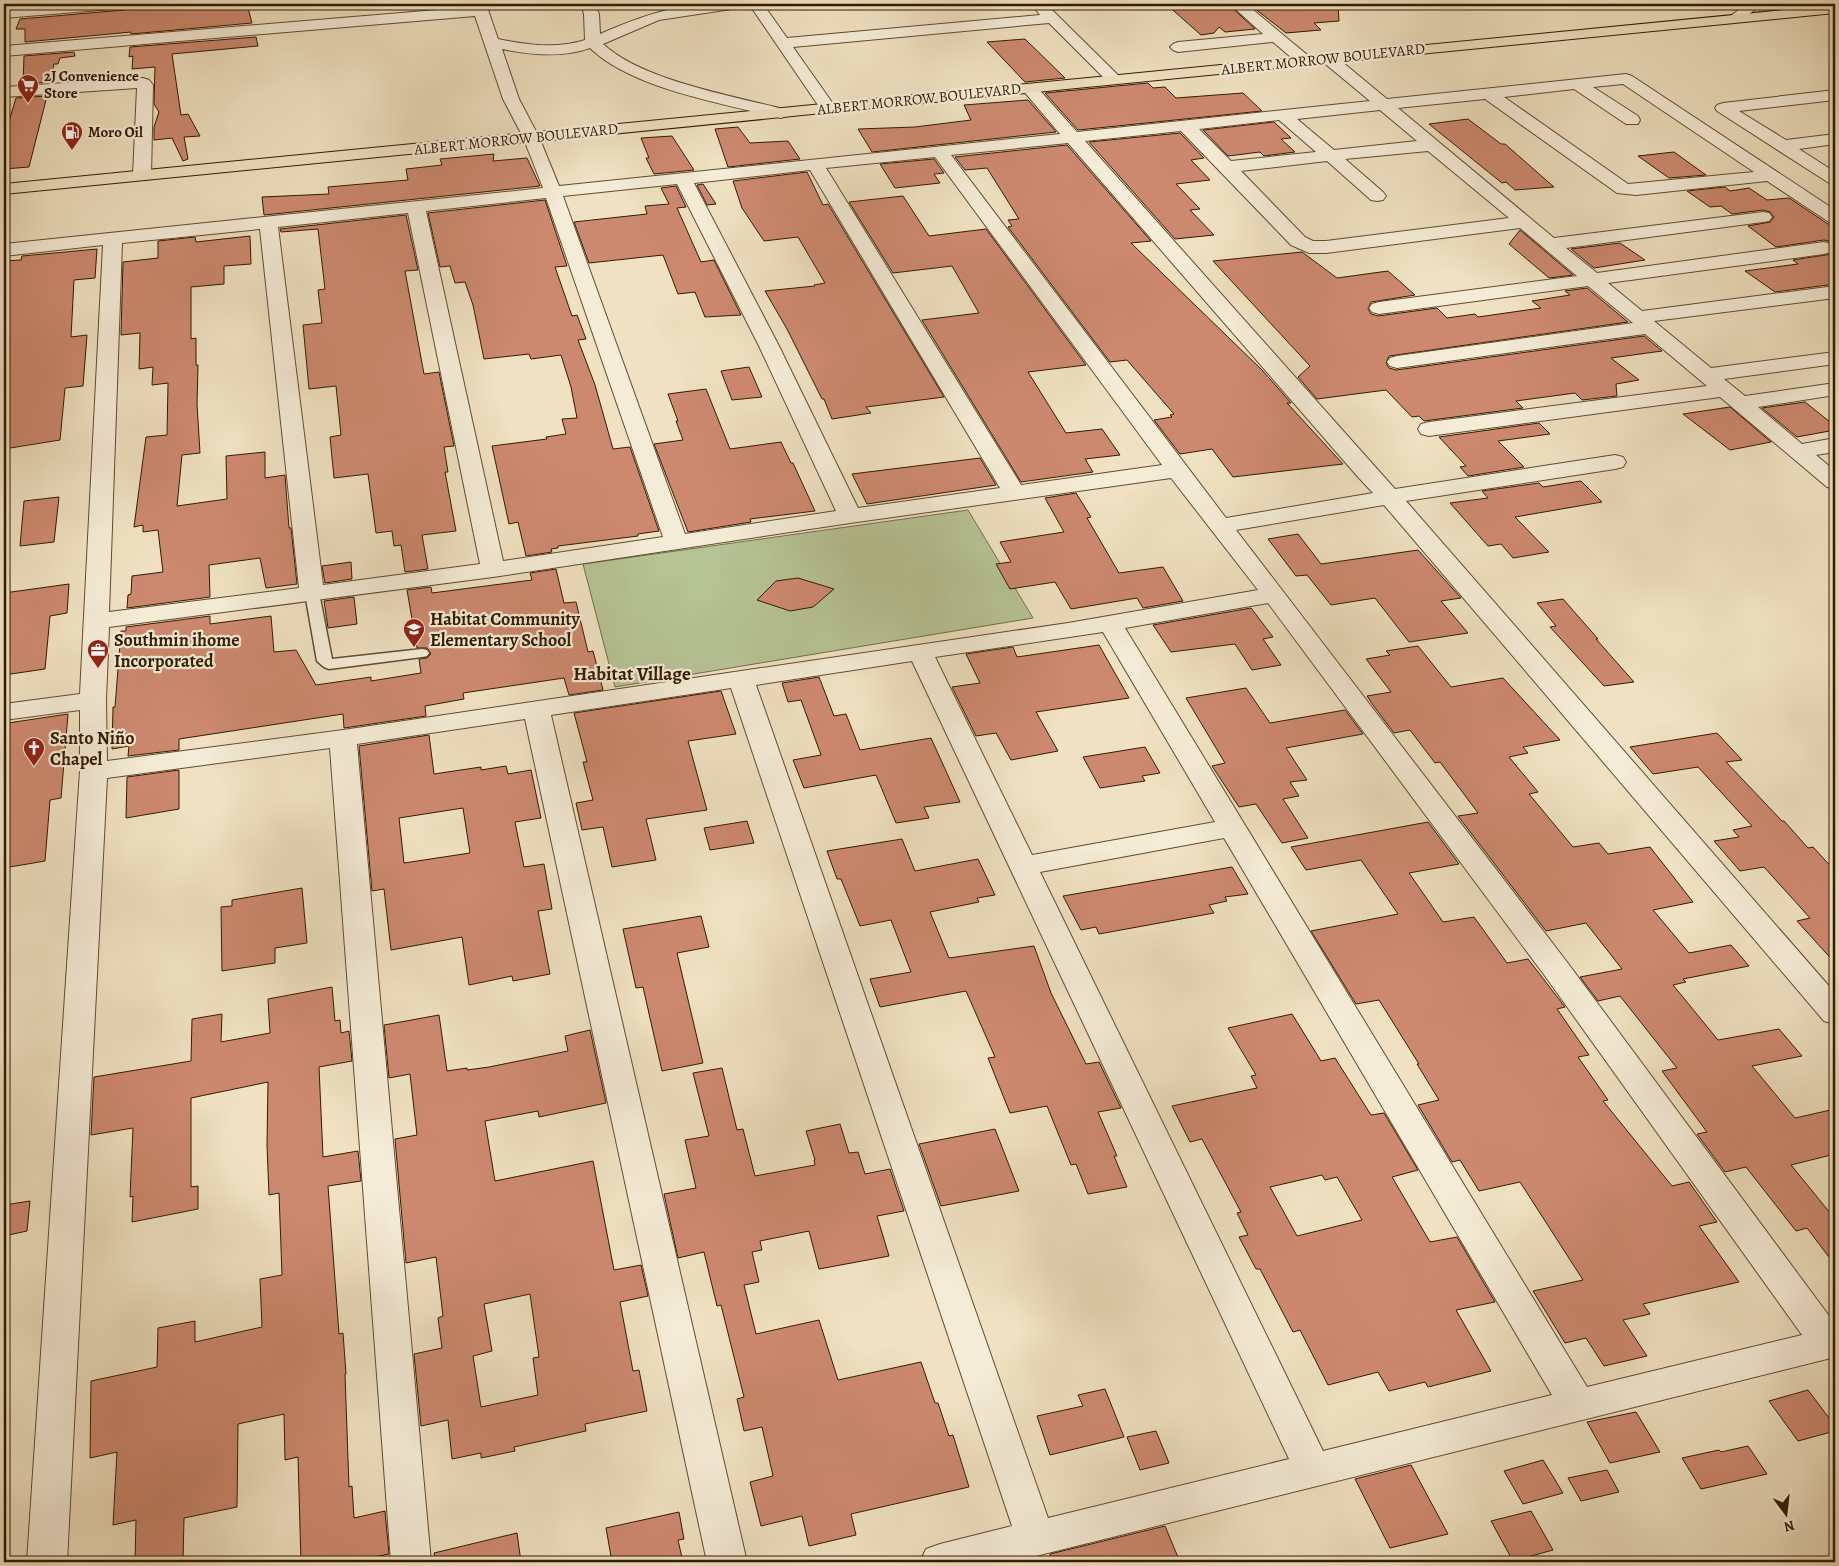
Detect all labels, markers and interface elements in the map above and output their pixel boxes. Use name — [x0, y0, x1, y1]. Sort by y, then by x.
street label: ALBERT MORROW BOULEVARD — [1219, 38, 1426, 80]
place label: 2J Convenience Store — [44, 66, 139, 103]
supermarket icon: 2J Convenience Store — [16, 73, 40, 104]
street label: ALBERT MORROW BOULEVARD — [815, 78, 1022, 120]
street label: ALBERT MORROW BOULEVARD — [412, 118, 619, 160]
fuel station icon: Moro Oil — [60, 120, 84, 151]
place label: Moro Oil — [88, 122, 143, 142]
place label: Habitat Community Elementary School — [430, 607, 581, 652]
school or university icon: Habitat Community Elementary School — [402, 617, 426, 648]
place label: Southmin ihome Incorporated — [114, 628, 240, 673]
office icon: Southmin ihome Incorporated — [86, 638, 110, 669]
district label: Habitat Village — [573, 661, 691, 687]
place label: Santo Niño Chapel — [50, 726, 134, 771]
church icon: Santo Niño Chapel — [22, 736, 46, 767]
north arrow — [1762, 1488, 1812, 1538]
text: N — [1782, 1516, 1797, 1537]

